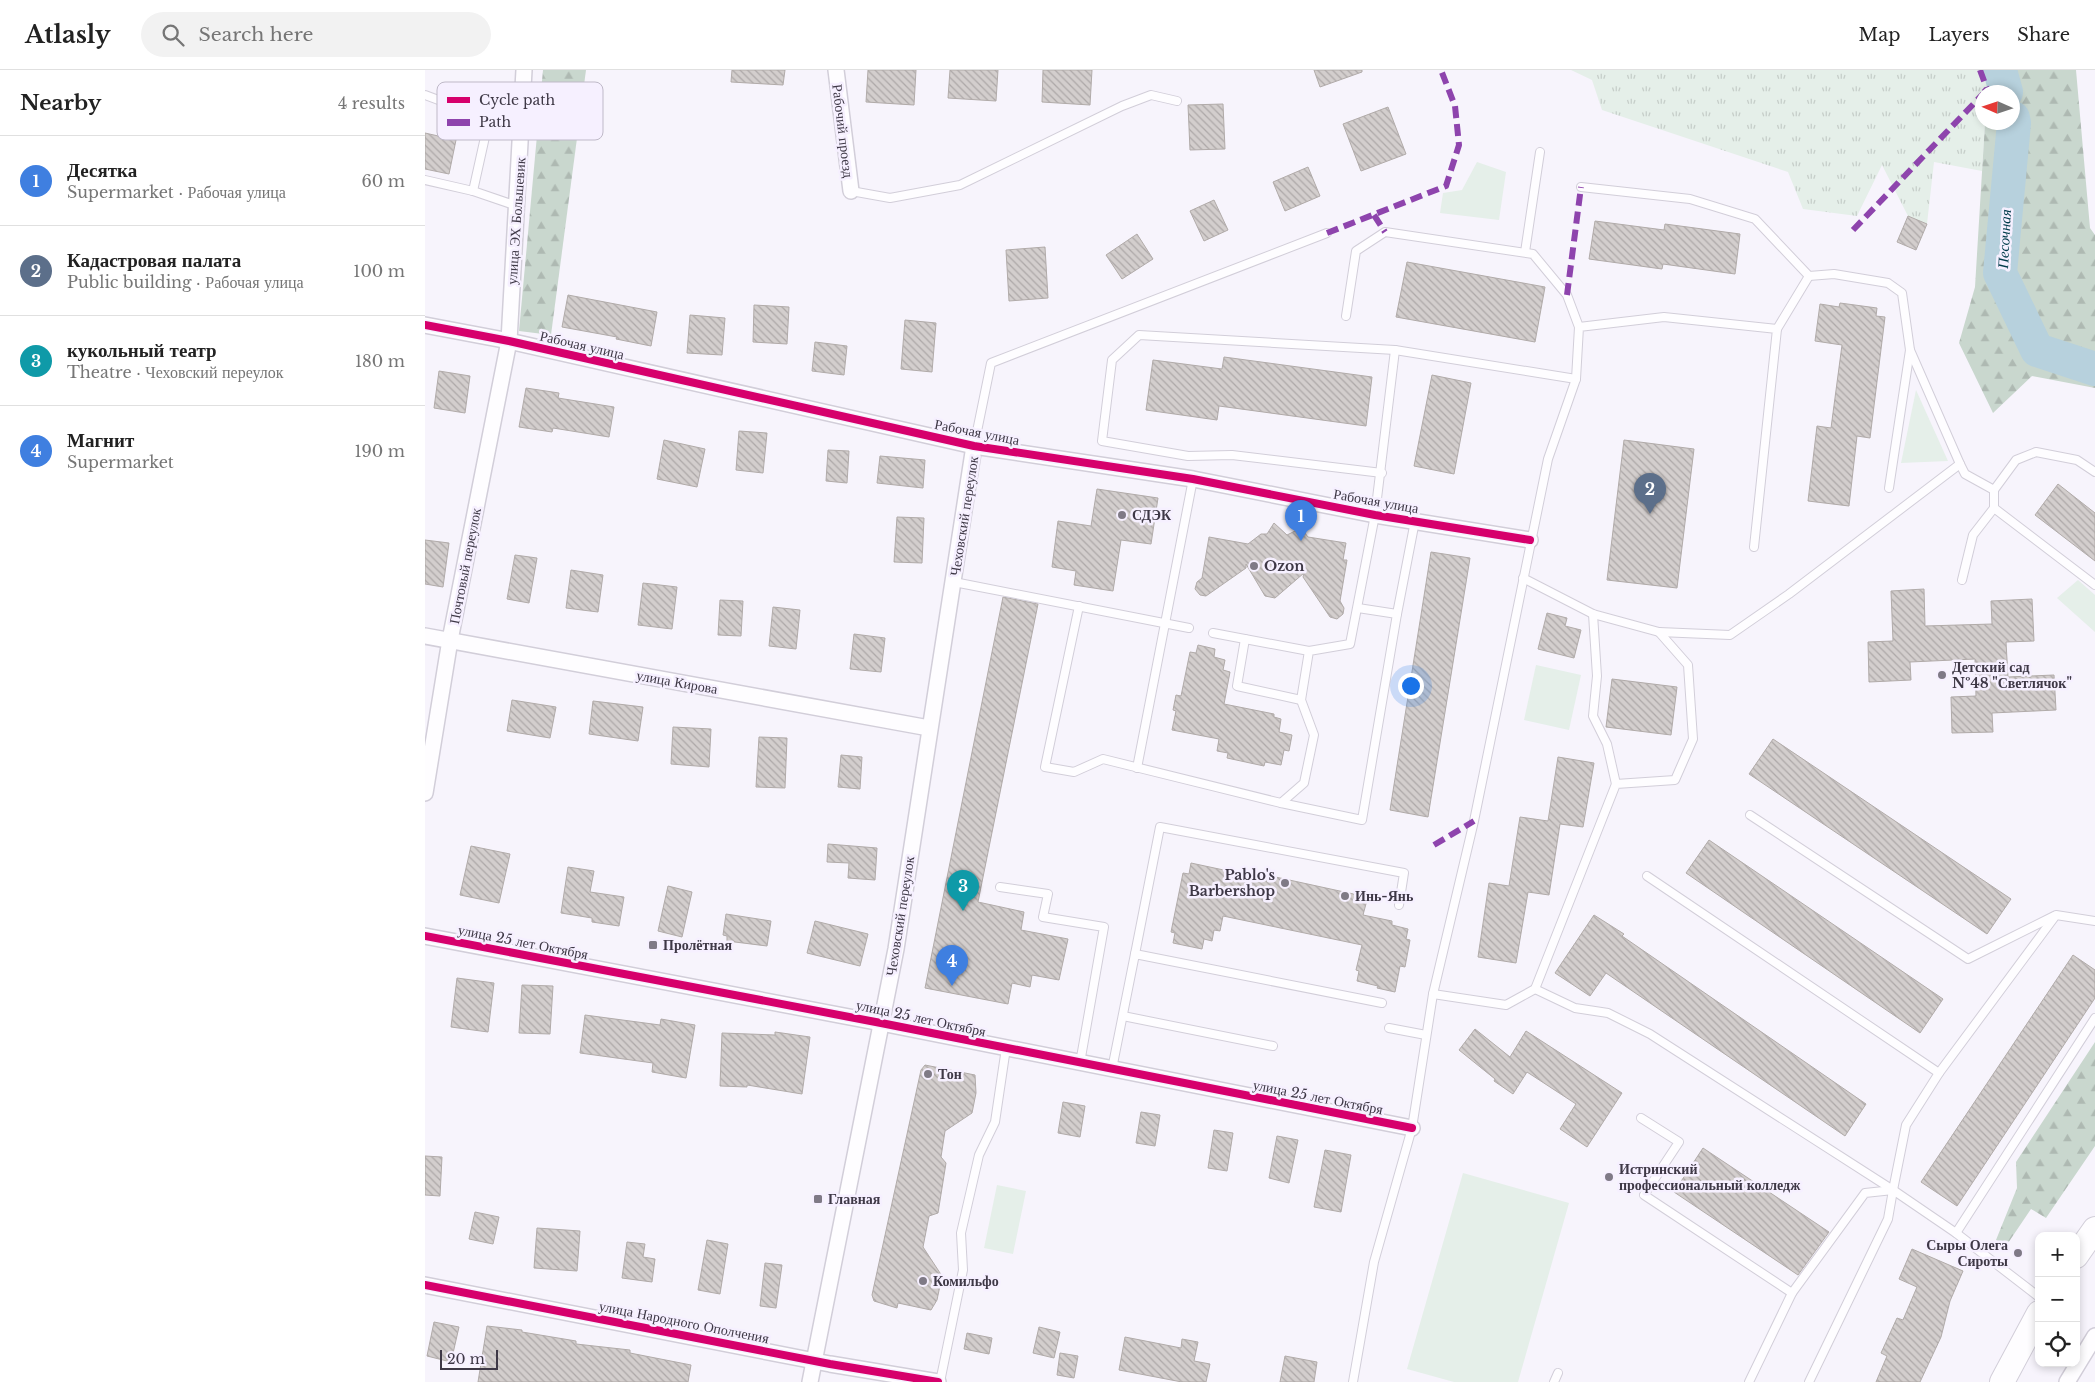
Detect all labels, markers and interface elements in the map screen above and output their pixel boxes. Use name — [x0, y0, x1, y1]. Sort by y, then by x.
search box — [141, 12, 491, 57]
text: Atlasly — [25, 20, 111, 49]
icon: search — [159, 21, 187, 49]
text: Search here — [199, 23, 314, 46]
text: Map — [1859, 24, 1900, 46]
text: Layers — [1928, 24, 1989, 46]
text: Share — [2017, 24, 2070, 46]
legend — [437, 82, 603, 140]
street label: Рабочий проезд — [828, 83, 858, 179]
north arrow — [1975, 85, 2020, 130]
text: Nearby — [20, 90, 101, 116]
text: Cycle path — [479, 91, 556, 109]
text: 4 results — [338, 93, 405, 113]
text: Path — [479, 113, 511, 131]
street label: улица ЭХ Большевик — [503, 157, 529, 285]
text: Десятка — [67, 159, 137, 182]
text: 1 — [33, 171, 39, 191]
text: 60 m — [362, 171, 405, 191]
text: Supermarket · Рабочая улица — [67, 182, 286, 202]
water label: Песочная — [1993, 209, 2015, 270]
text: Кадастровая палата — [67, 249, 241, 272]
text: 2 — [31, 261, 41, 281]
text: 100 m — [353, 261, 405, 281]
text: Public building · Рабочая улица — [67, 272, 304, 292]
street label: Рабочая улица — [538, 327, 627, 364]
text: кукольный театр — [67, 339, 217, 362]
text: 3 — [31, 351, 41, 371]
text: 180 m — [355, 351, 405, 371]
text: Theatre · Чеховский переулок — [67, 362, 283, 382]
street label: Рабочая улица — [933, 415, 1022, 449]
text: Магнит — [67, 429, 134, 452]
text: 4 — [31, 441, 41, 461]
text: 190 m — [354, 441, 405, 461]
text: Supermarket — [67, 452, 174, 472]
street label: Чеховский переулок — [946, 455, 982, 577]
pin: 2 — [1634, 473, 1666, 514]
street label: Рабочая улица — [1332, 485, 1421, 517]
pin: 1 — [1285, 500, 1317, 541]
street label: Почтовый переулок — [445, 506, 485, 626]
place label: СДЭК — [1132, 506, 1172, 524]
marker: СДЭК — [1116, 509, 1128, 521]
place label: Ozon — [1264, 557, 1305, 575]
marker: Ozon — [1248, 560, 1260, 572]
place label: Детский сад №48 "Светлячок" — [1952, 658, 2072, 692]
street label: улица Кирова — [635, 666, 720, 698]
marker: Детский сад №48 "Светлячок" — [1936, 669, 1948, 681]
your location — [1398, 673, 1424, 699]
street label: Чеховский переулок — [882, 855, 918, 977]
place label: Pablo's Barbershop — [1189, 866, 1275, 900]
pin: 3 — [947, 870, 979, 911]
marker: Pablo's Barbershop — [1279, 877, 1291, 889]
place label: Инь-Янь — [1355, 887, 1414, 905]
marker: Инь-Янь — [1339, 890, 1351, 902]
street label: улица 25 лет Октября — [456, 921, 590, 964]
place label: Пролётная — [663, 936, 733, 954]
marker: Пролётная — [647, 939, 659, 951]
pin: 4 — [936, 945, 968, 986]
street label: улица 25 лет Октября — [854, 995, 988, 1041]
place label: Тон — [938, 1065, 962, 1083]
marker: Тон — [922, 1068, 934, 1080]
street label: улица 25 лет Октября — [1251, 1076, 1385, 1119]
place label: Истринский профессиональный колледж — [1619, 1160, 1801, 1194]
marker: Истринский профессиональный колледж — [1603, 1171, 1615, 1183]
place label: Главная — [828, 1190, 881, 1208]
marker: Главная — [812, 1193, 824, 1205]
map controls — [2035, 1232, 2080, 1367]
button: + — [2035, 1232, 2080, 1277]
place label: Сыры Олега Сироты — [1926, 1236, 2008, 1270]
marker: Сыры Олега Сироты — [2012, 1247, 2024, 1259]
place label: Комильфо — [933, 1272, 999, 1290]
marker: Комильфо — [917, 1275, 929, 1287]
button: − — [2035, 1277, 2080, 1322]
street label: улица Народного Ополчения — [598, 1297, 771, 1347]
button: locate — [2035, 1322, 2080, 1367]
scale bar — [440, 1347, 497, 1370]
text: 20 m — [447, 1350, 485, 1368]

